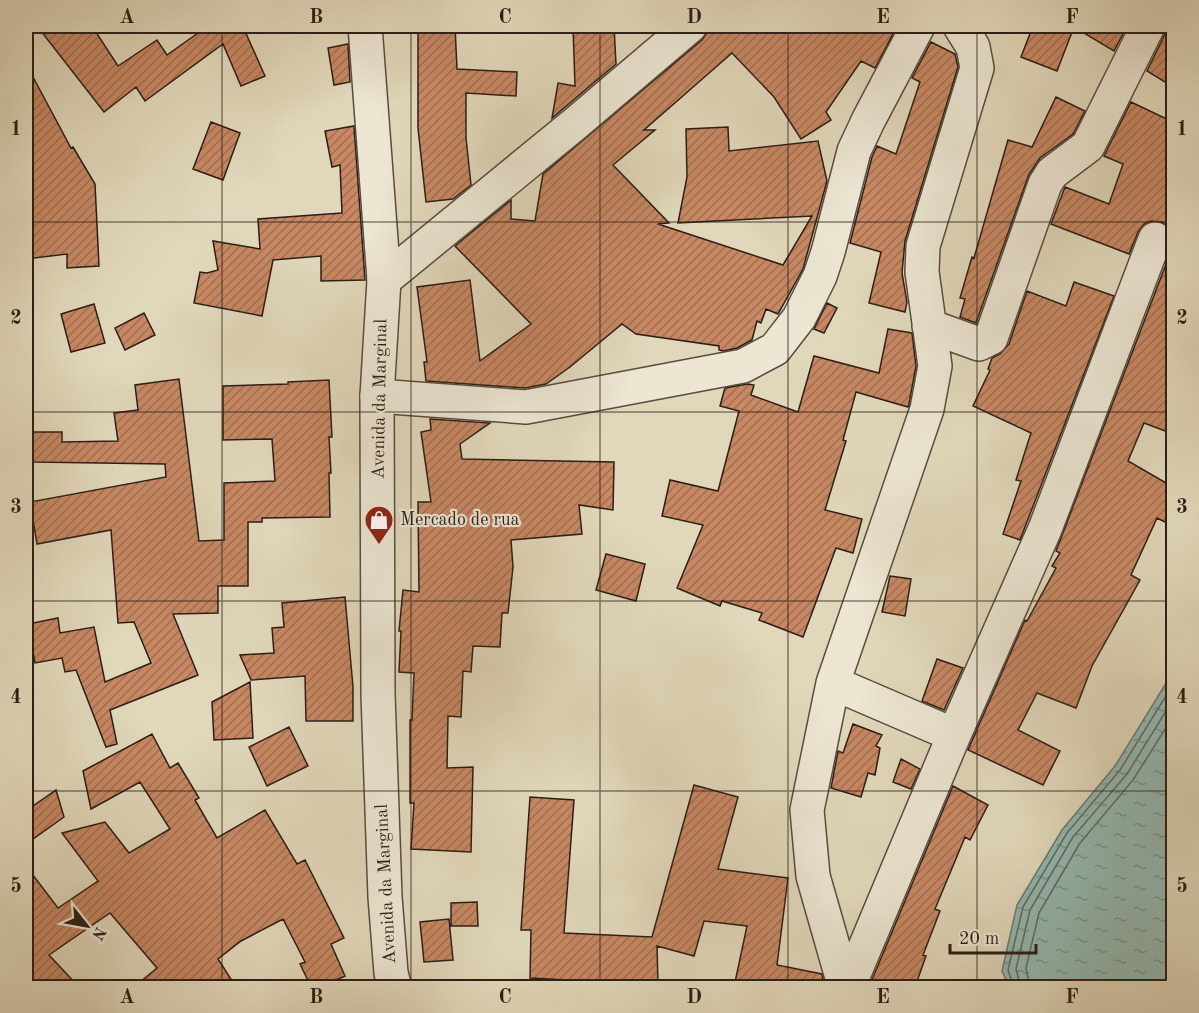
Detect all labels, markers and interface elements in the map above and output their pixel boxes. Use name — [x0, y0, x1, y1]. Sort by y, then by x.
text: A — [119, 8, 135, 28]
text: B — [309, 8, 323, 28]
text: C — [498, 8, 512, 28]
text: D — [686, 8, 702, 28]
text: E — [876, 8, 890, 28]
text: F — [1065, 8, 1079, 28]
text: 1 — [10, 120, 22, 140]
text: 1 — [1176, 120, 1188, 140]
text: 2 — [10, 309, 22, 329]
text: 2 — [1176, 309, 1188, 329]
street label: Avenida da Marginal — [370, 319, 390, 479]
text: 3 — [10, 498, 22, 518]
text: 3 — [1176, 498, 1188, 518]
shop icon: Mercado de rua — [363, 504, 395, 546]
place label: Mercado de rua — [400, 511, 520, 529]
text: 4 — [10, 688, 22, 708]
text: 4 — [1176, 688, 1188, 708]
street label: Avenida da Marginal — [373, 803, 399, 964]
text: 5 — [10, 876, 22, 897]
text: 5 — [1176, 876, 1188, 897]
north arrow — [57, 896, 117, 956]
scale bar — [950, 917, 1036, 955]
text: N — [88, 923, 108, 943]
text: 20 m — [959, 930, 999, 948]
text: A — [119, 988, 135, 1008]
text: B — [309, 988, 323, 1008]
text: C — [498, 988, 512, 1008]
text: D — [686, 988, 702, 1008]
text: E — [876, 988, 890, 1008]
text: F — [1065, 988, 1079, 1008]

